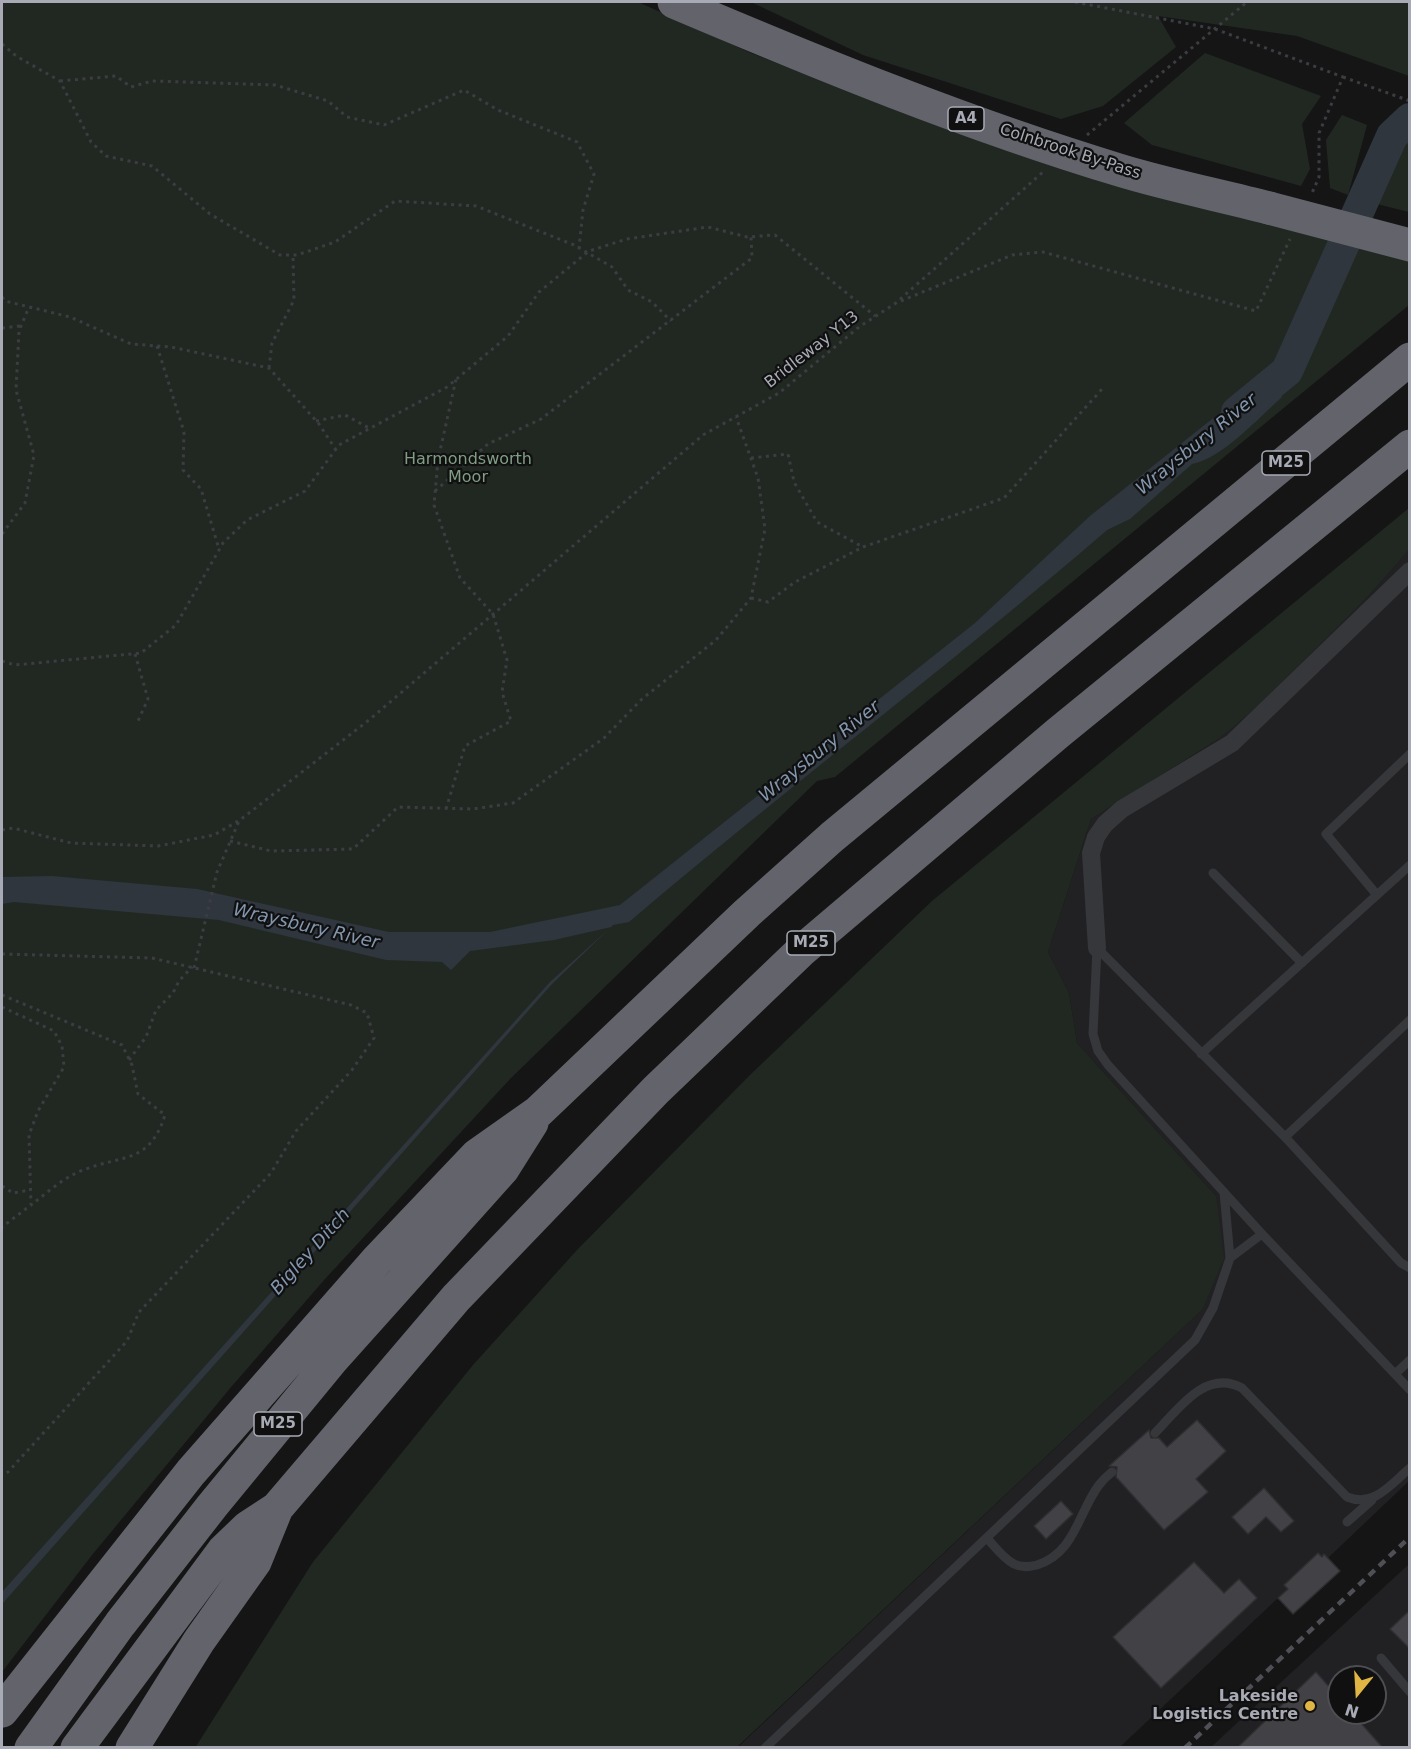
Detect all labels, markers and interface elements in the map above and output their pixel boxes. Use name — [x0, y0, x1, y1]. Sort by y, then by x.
road number: A4 — [948, 107, 984, 131]
street label: Colnbrook By-Pass — [997, 120, 1143, 184]
street label: Bridleway Y13 — [761, 307, 863, 393]
water label: Wraysbury River — [1132, 390, 1262, 500]
park label: Harmondsworth Moor — [404, 450, 532, 488]
road number: M25 — [1262, 451, 1310, 475]
water label: Wraysbury River — [755, 697, 885, 807]
water label: Wraysbury River — [231, 900, 381, 954]
road number: M25 — [787, 931, 835, 955]
water label: Bigley Ditch — [267, 1204, 355, 1300]
road number: M25 — [254, 1412, 302, 1436]
north arrow — [1327, 1665, 1387, 1725]
place label: Lakeside Logistics Centre — [1152, 1687, 1298, 1725]
marker: Lakeside Logistics Centre — [1303, 1699, 1317, 1713]
text: N — [1343, 1700, 1361, 1722]

